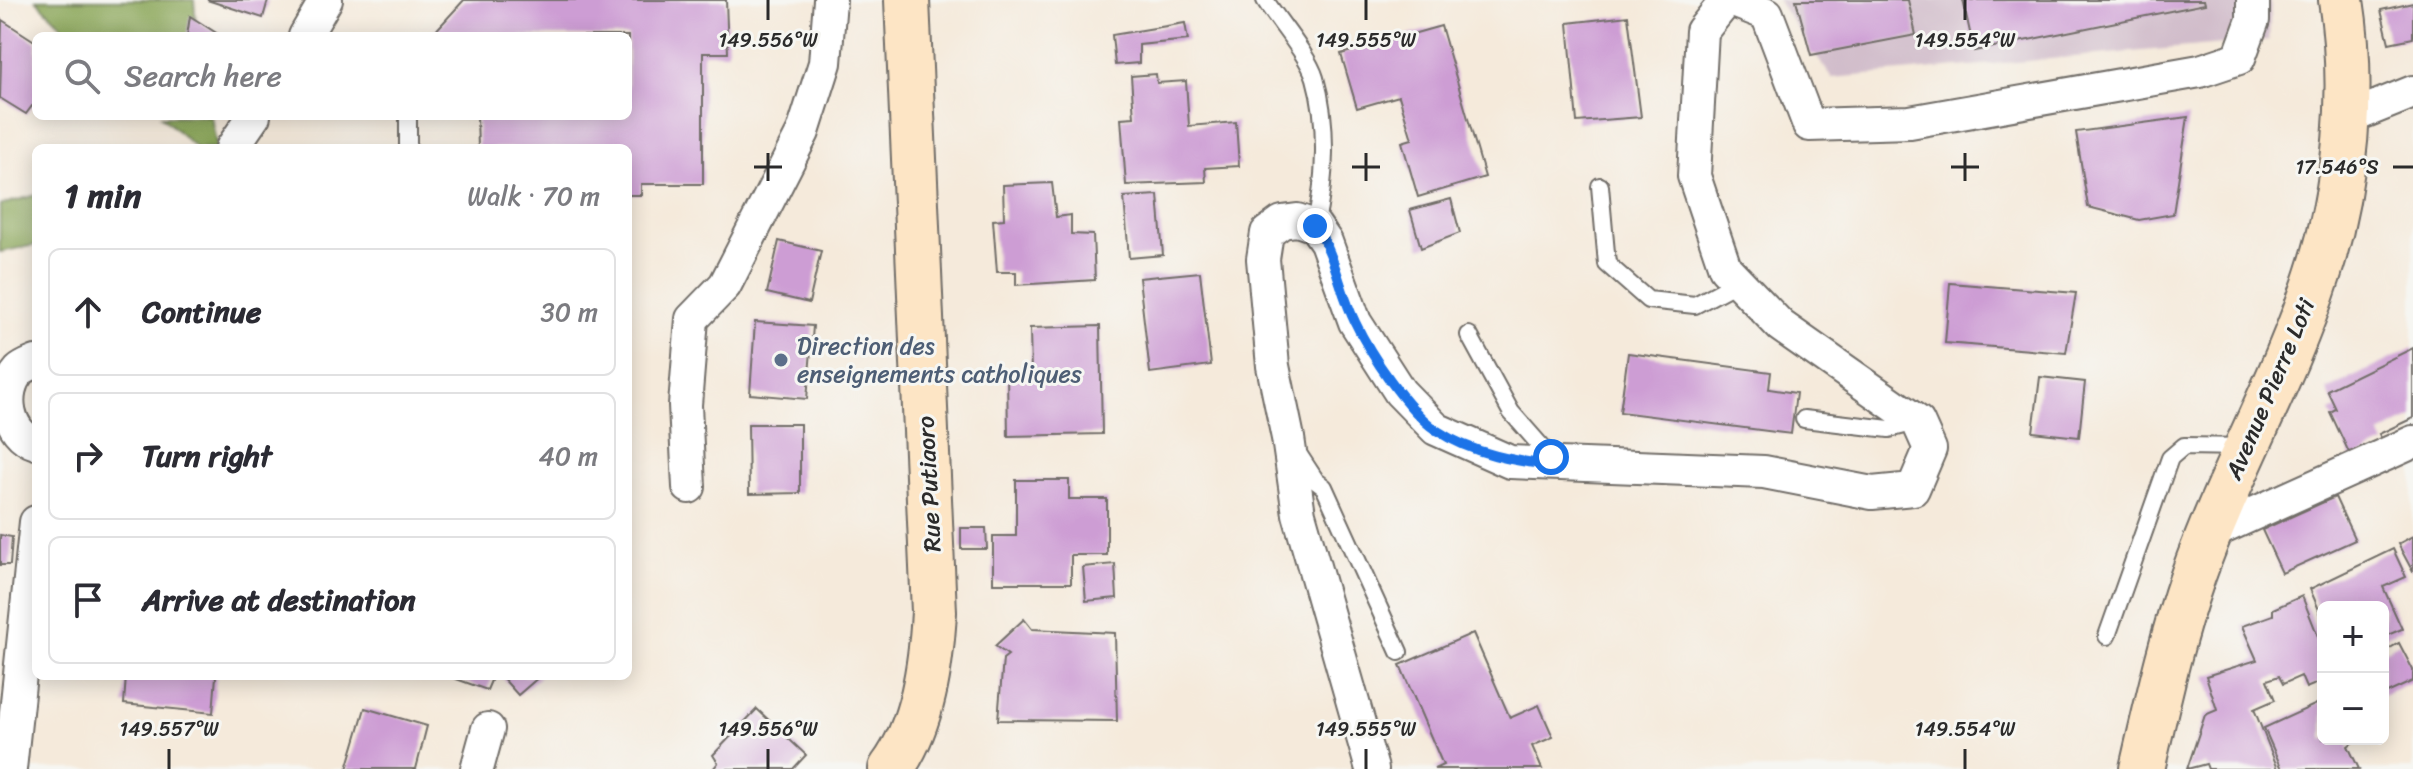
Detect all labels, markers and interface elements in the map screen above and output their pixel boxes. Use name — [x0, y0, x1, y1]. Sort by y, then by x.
text: 149.556°W — [718, 23, 818, 58]
text: 149.555°W — [1316, 23, 1417, 58]
text: 149.554°W — [1915, 23, 2016, 58]
search box — [32, 32, 632, 120]
text: Search here — [124, 49, 282, 103]
icon: search — [60, 54, 104, 98]
text: 17.546°S — [2295, 150, 2379, 185]
text: 1 min — [64, 166, 141, 226]
text: Walk · 70 m — [467, 173, 600, 219]
route end — [1297, 208, 1333, 244]
text: Continue — [142, 285, 261, 339]
text: 30 m — [541, 289, 598, 335]
icon: ahead — [66, 290, 110, 334]
street label: Avenue Pierre Loti — [2212, 291, 2328, 487]
place label: Direction des enseignements catholiques — [797, 325, 1082, 395]
marker: Direction des enseignements catholiques — [772, 351, 790, 369]
street label: Rue Putiaoro — [904, 415, 954, 553]
text: Turn right — [142, 429, 272, 483]
text: 40 m — [539, 433, 598, 479]
icon: right — [66, 434, 110, 478]
route start — [1533, 439, 1569, 475]
text: Arrive at destination — [142, 573, 416, 627]
icon: arrive — [66, 578, 110, 622]
map controls — [2317, 601, 2389, 745]
button: + — [2317, 601, 2389, 673]
button: − — [2317, 673, 2389, 745]
text: 149.557°W — [119, 712, 219, 747]
text: 149.556°W — [718, 712, 818, 747]
text: 149.555°W — [1316, 712, 1417, 747]
text: 149.554°W — [1915, 712, 2016, 747]

